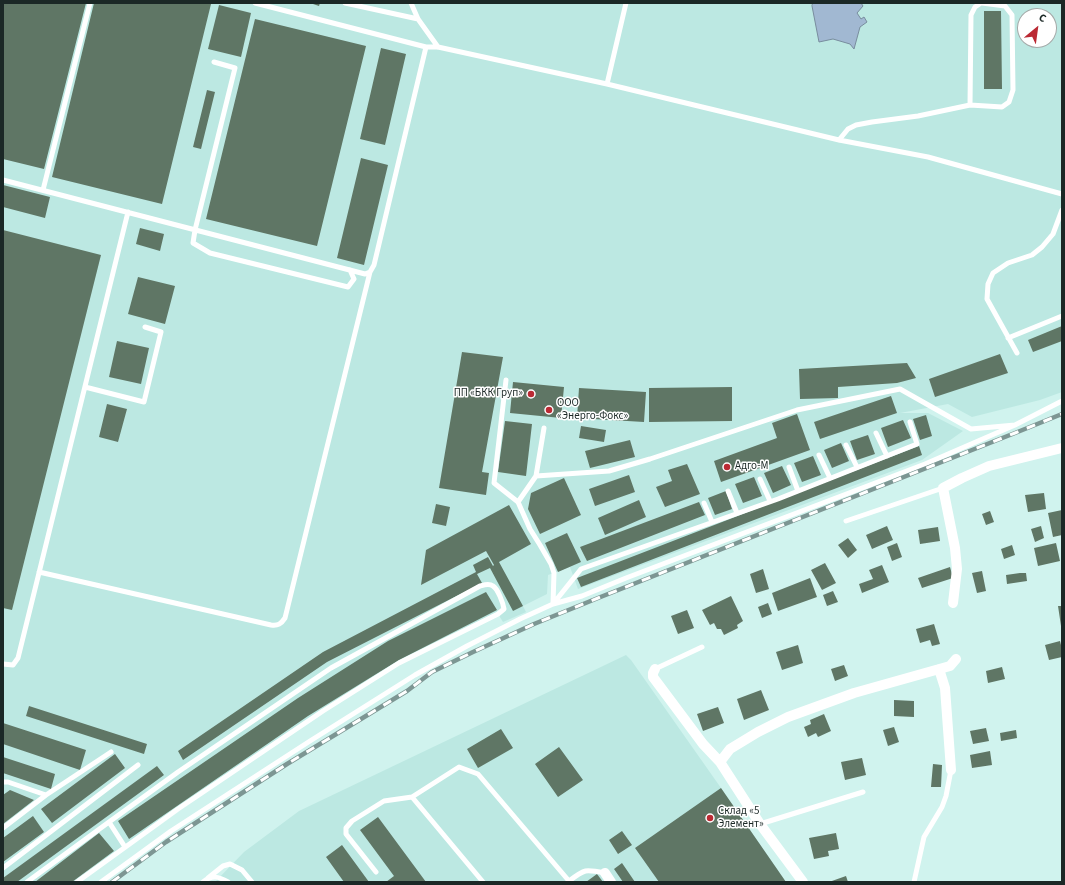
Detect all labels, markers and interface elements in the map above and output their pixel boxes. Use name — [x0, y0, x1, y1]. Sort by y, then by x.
north arrow — [1017, 8, 1057, 48]
text: С — [1036, 10, 1049, 26]
place label: ПП «БКК Груп» — [454, 387, 523, 401]
marker: ПП «БКК Груп» — [526, 389, 536, 399]
place label: ООО «Энерго-Фокс» — [557, 397, 628, 423]
marker: ООО «Энерго-Фокс» — [544, 405, 554, 415]
place label: Адго-М — [735, 460, 769, 474]
marker: Адго-М — [722, 462, 732, 472]
place label: Склад «5 Элемент» — [718, 805, 764, 831]
marker: Склад «5 Элемент» — [705, 813, 715, 823]

